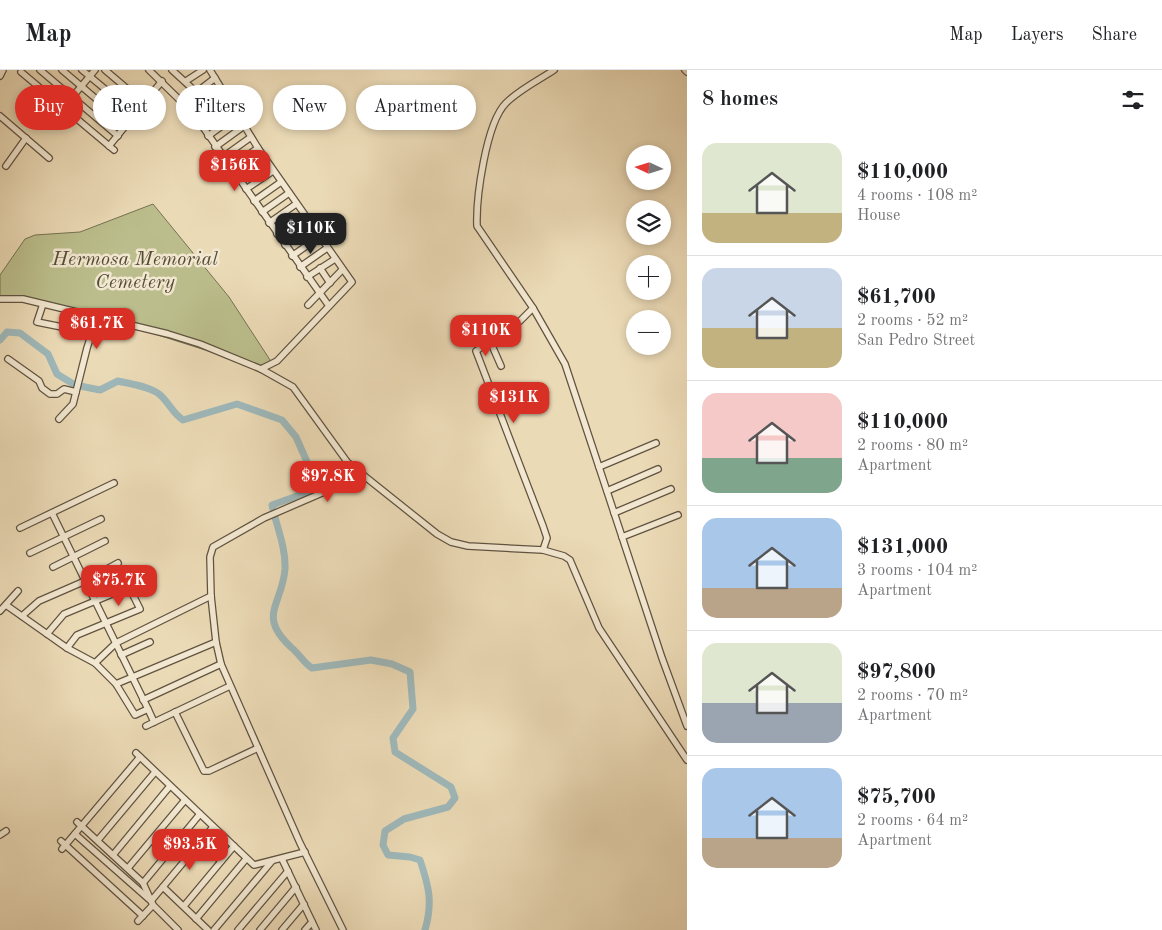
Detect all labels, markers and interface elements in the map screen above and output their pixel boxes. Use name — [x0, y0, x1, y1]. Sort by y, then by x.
text: Map — [25, 23, 72, 47]
text: Map — [949, 26, 983, 44]
text: Layers — [1011, 26, 1063, 44]
text: Share — [1091, 26, 1137, 44]
chip: Buy — [15, 85, 83, 130]
chip: Rent — [93, 85, 166, 130]
chip: Filters — [176, 85, 263, 130]
chip: New — [273, 85, 346, 130]
chip: Apartment — [356, 85, 476, 130]
icon: filters — [1119, 86, 1147, 114]
text: 8 homes — [702, 89, 778, 110]
north arrow — [626, 145, 671, 190]
map controls — [626, 145, 671, 355]
pin: $156K — [200, 150, 270, 192]
text: $156K — [210, 158, 260, 174]
text: $110,000 — [857, 162, 948, 183]
icon: home — [742, 163, 802, 223]
text: 4 rooms · 108 m² — [857, 188, 977, 204]
button: layers — [626, 200, 671, 245]
text: House — [857, 208, 900, 224]
pin: $110K — [276, 212, 346, 255]
text: $110K — [286, 221, 336, 237]
park label: Hermosa Memorial Cemetery — [51, 250, 218, 293]
button: + — [626, 255, 671, 300]
text: $61,700 — [857, 287, 936, 308]
icon: home — [742, 288, 802, 348]
pin: $61.7K — [56, 308, 138, 350]
button: − — [626, 310, 671, 355]
text: 2 rooms · 52 m² — [857, 313, 968, 329]
pin: $110K — [451, 314, 521, 357]
text: $61.7K — [70, 316, 124, 332]
text: $110K — [461, 323, 511, 339]
text: San Pedro Street — [857, 333, 975, 349]
pin: $131K — [479, 382, 549, 424]
text: $131K — [489, 390, 539, 406]
text: $110,000 — [857, 412, 948, 433]
icon: home — [742, 413, 802, 473]
text: 2 rooms · 80 m² — [857, 438, 968, 454]
text: Apartment — [857, 458, 932, 474]
pin: $97.8K — [287, 460, 369, 503]
text: $97.8K — [301, 469, 355, 485]
text: $131,000 — [857, 537, 948, 558]
icon: home — [742, 538, 802, 598]
text: 3 rooms · 104 m² — [857, 563, 977, 579]
pin: $75.7K — [78, 564, 160, 607]
text: $75.7K — [92, 573, 146, 589]
text: Apartment — [857, 583, 932, 599]
text: $97,800 — [857, 662, 936, 683]
icon: home — [742, 663, 802, 723]
text: 2 rooms · 70 m² — [857, 688, 968, 704]
text: Apartment — [857, 708, 932, 724]
text: $75,700 — [857, 787, 936, 808]
icon: home — [742, 788, 802, 848]
text: 2 rooms · 64 m² — [857, 813, 968, 829]
pin: $93.5K — [149, 828, 231, 871]
text: Apartment — [857, 833, 932, 849]
text: $93.5K — [163, 837, 217, 853]

